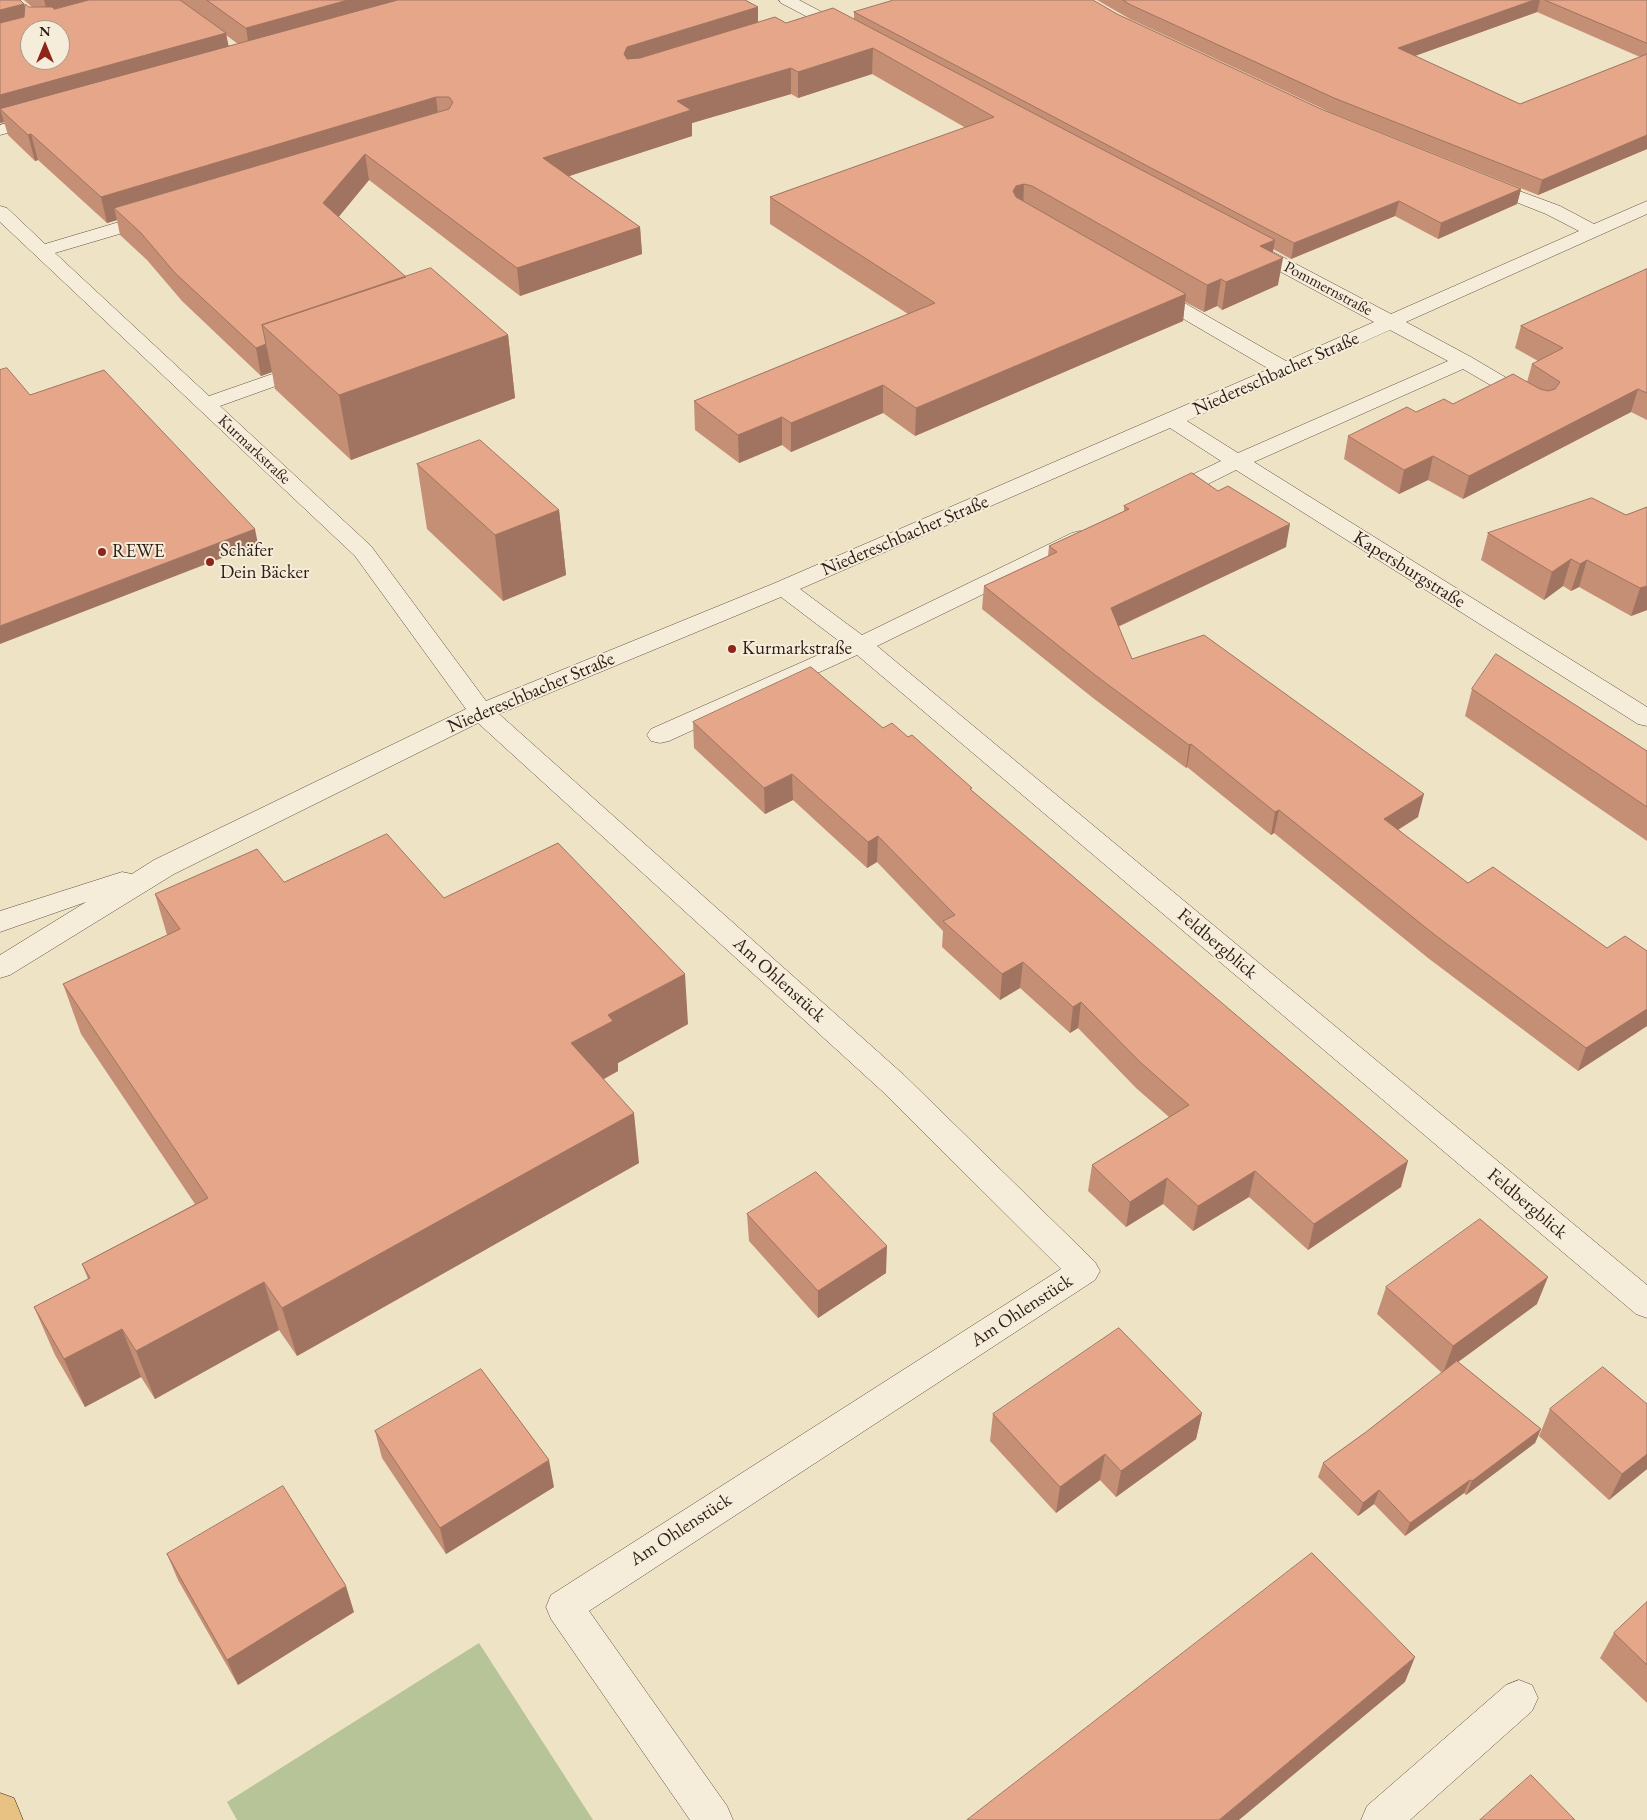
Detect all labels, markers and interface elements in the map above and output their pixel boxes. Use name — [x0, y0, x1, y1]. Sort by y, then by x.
north arrow — [20, 20, 70, 70]
text: N — [39, 22, 51, 40]
street label: Pommernstraße — [1281, 258, 1375, 320]
street label: Niedereschbacher Straße — [1190, 327, 1362, 421]
street label: Kurmarkstraße — [214, 411, 294, 489]
street label: Niedereschbacher Straße — [818, 491, 992, 581]
street label: Kapersburgstraße — [1349, 526, 1469, 614]
place label: Schäfer Dein Bäcker — [220, 540, 309, 584]
place label: REWE — [112, 541, 164, 563]
marker: REWE — [96, 546, 108, 558]
marker: Schäfer Dein Bäcker — [204, 556, 216, 568]
place label: Kurmarkstraße — [742, 638, 852, 660]
marker: Kurmarkstraße — [726, 643, 738, 655]
street label: Niedereschbacher Straße — [444, 648, 618, 738]
street label: Feldbergblick — [1172, 904, 1262, 984]
street label: Am Ohlenstück — [728, 932, 830, 1028]
street label: Feldbergblick — [1482, 1164, 1572, 1244]
street label: Am Ohlenstück — [967, 1270, 1077, 1352]
street label: Am Ohlenstück — [626, 1489, 736, 1571]

